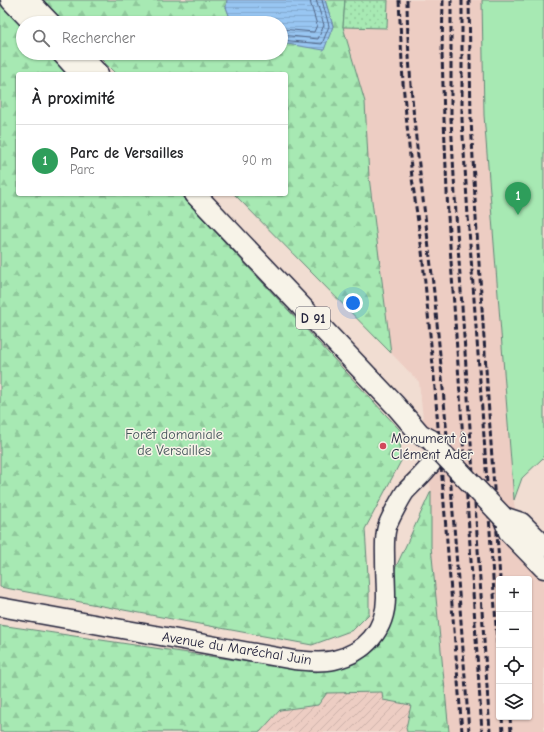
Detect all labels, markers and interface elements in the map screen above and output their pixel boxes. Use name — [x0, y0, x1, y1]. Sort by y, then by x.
search box — [16, 16, 288, 60]
icon: search — [30, 27, 52, 49]
text: Rechercher — [62, 29, 135, 47]
text: À proximité — [32, 89, 115, 108]
text: Parc de Versailles — [70, 144, 183, 162]
text: 1 — [42, 153, 48, 168]
text: 90 m — [242, 153, 272, 168]
text: Parc — [70, 162, 94, 177]
pin: 1 — [505, 182, 531, 215]
your location — [343, 293, 363, 313]
road number: D 91 — [296, 307, 330, 329]
park label: Forêt domaniale de Versailles — [125, 426, 223, 459]
place label: Monument à Clément Ader — [391, 430, 473, 463]
marker: Monument à Clément Ader — [378, 441, 388, 451]
map controls — [496, 576, 532, 720]
button: + — [496, 576, 532, 612]
button: − — [496, 612, 532, 648]
street label: Avenue du Maréchal Juin — [161, 628, 313, 669]
button: locate — [496, 648, 532, 684]
button: layers — [496, 684, 532, 720]

